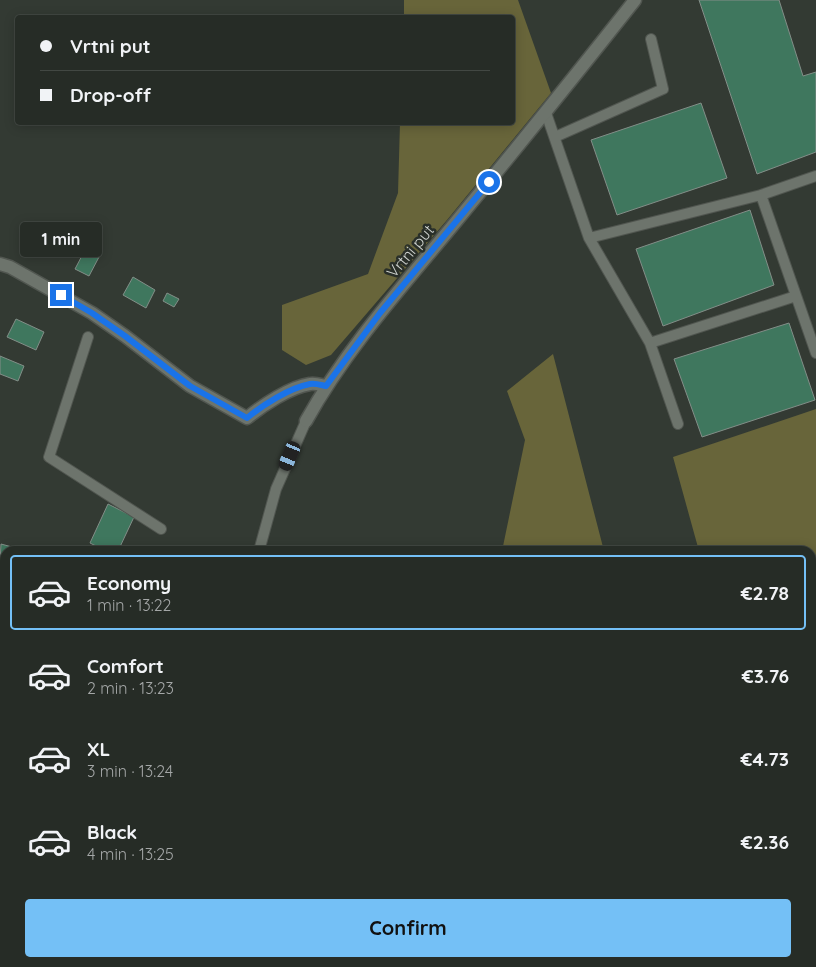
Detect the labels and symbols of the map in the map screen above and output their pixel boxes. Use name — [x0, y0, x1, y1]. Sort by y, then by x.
route start — [478, 171, 500, 193]
street label: Vrtni put — [382, 220, 438, 282]
callout: 1 min — [20, 222, 102, 258]
route end — [50, 284, 72, 306]
car — [277, 439, 302, 473]

